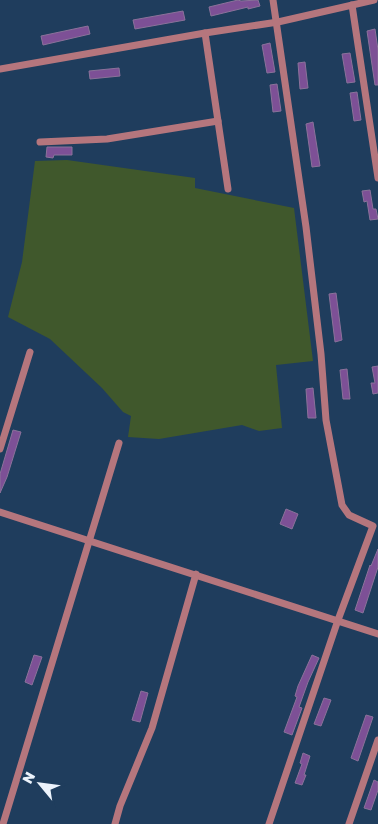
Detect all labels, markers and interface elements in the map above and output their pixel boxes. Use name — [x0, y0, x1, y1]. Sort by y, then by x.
north arrow — [15, 759, 65, 809]
text: N — [18, 769, 38, 786]

